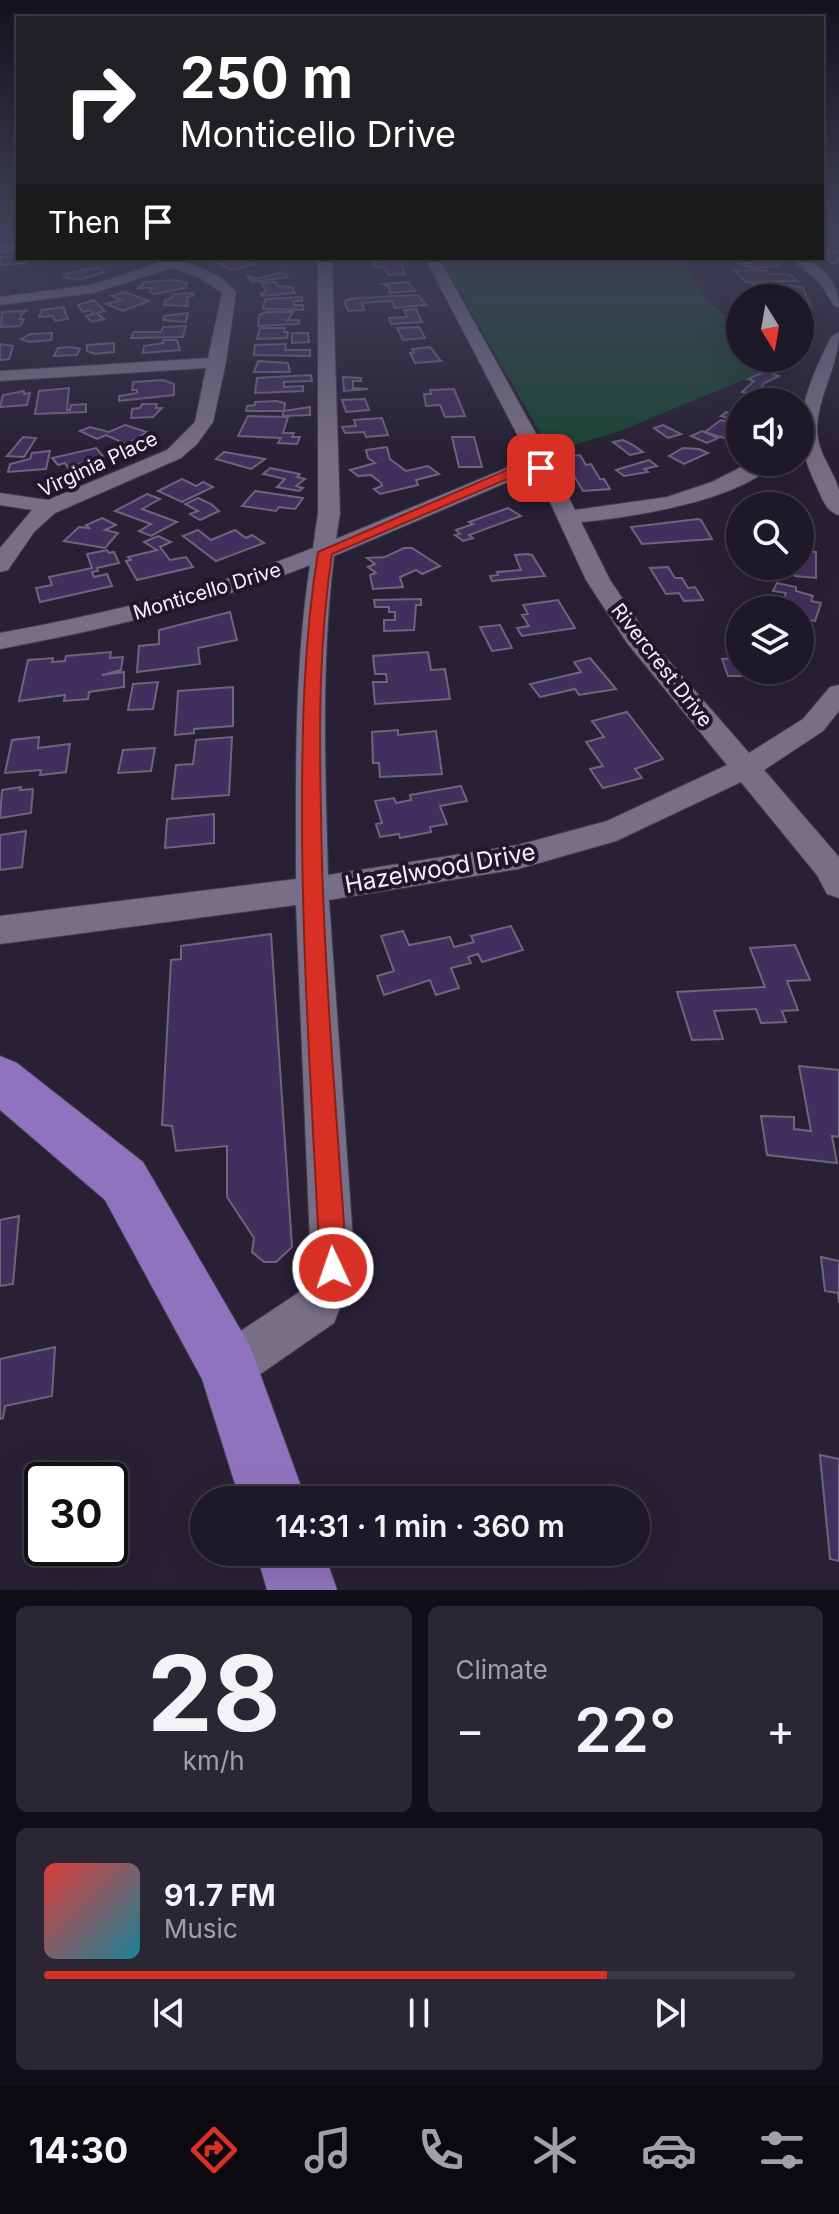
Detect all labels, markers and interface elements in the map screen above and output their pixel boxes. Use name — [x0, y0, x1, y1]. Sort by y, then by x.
text: 250 m — [180, 44, 353, 112]
icon: right — [48, 48, 152, 152]
text: Monticello Drive — [180, 112, 456, 156]
icon: arrive — [136, 200, 180, 244]
text: Then — [48, 204, 120, 240]
north arrow — [726, 284, 814, 372]
map controls — [726, 284, 814, 684]
button: sound — [726, 388, 814, 476]
street label: Virginia Place — [35, 426, 161, 502]
pin — [507, 434, 575, 502]
icon: arrive — [519, 446, 563, 490]
button: search — [726, 492, 814, 580]
street label: Monticello Drive — [130, 557, 284, 625]
button: layers — [726, 596, 814, 684]
street label: Rivercrest Drive — [606, 598, 718, 732]
street label: Hazelwood Drive — [342, 837, 538, 899]
position arrow — [291, 1226, 375, 1310]
speed limit sign: 30 — [24, 1462, 128, 1566]
text: 14:31 · 1 min · 360 m — [275, 1508, 565, 1544]
text: 28 — [147, 1630, 280, 1756]
text: Climate — [456, 1654, 548, 1685]
text: 22° — [574, 1694, 676, 1766]
text: − — [456, 1703, 485, 1757]
text: + — [766, 1703, 795, 1757]
text: km/h — [183, 1745, 245, 1776]
text: 91.7 FM — [164, 1877, 276, 1913]
text: Music — [164, 1913, 238, 1944]
icon: previous — [147, 1991, 191, 2035]
icon: pause — [397, 1991, 441, 2035]
icon: next — [648, 1991, 692, 2035]
icon: directions — [186, 2122, 242, 2178]
icon: music — [300, 2122, 356, 2178]
icon: phone — [413, 2122, 469, 2178]
icon: climate — [527, 2122, 583, 2178]
icon: car — [641, 2122, 697, 2178]
icon: filters — [754, 2122, 810, 2178]
text: 14:30 — [29, 2128, 128, 2172]

